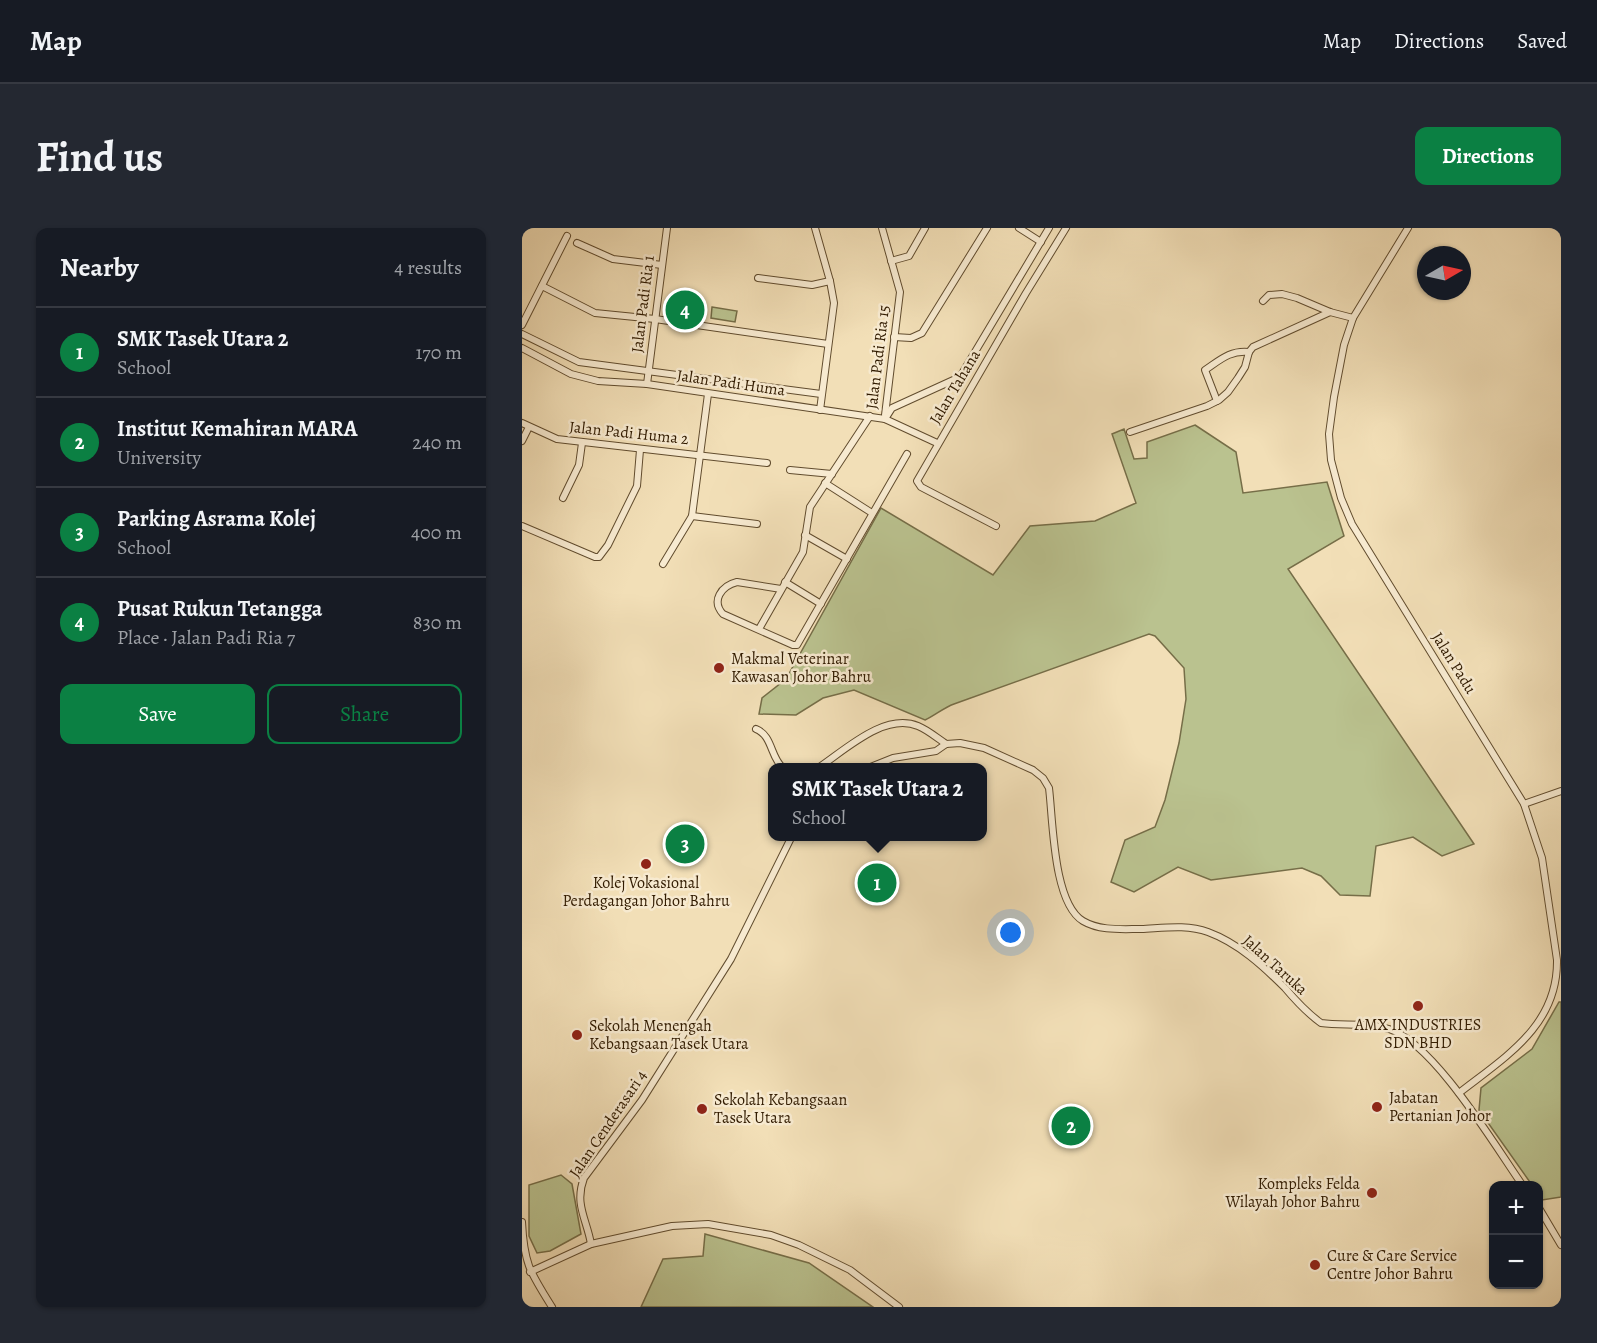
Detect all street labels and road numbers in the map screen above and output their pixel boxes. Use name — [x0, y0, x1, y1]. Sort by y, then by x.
street label: Jalan Padi Ria 1 — [626, 254, 660, 354]
street label: Jalan Padi Ria 15 — [861, 304, 895, 410]
street label: Jalan Tahana — [924, 345, 986, 428]
street label: Jalan Padi Huma — [675, 365, 787, 402]
street label: Jalan Padi Huma 2 — [568, 416, 690, 450]
street label: Jalan Padu — [1426, 628, 1482, 698]
street label: Jalan Taruka — [1238, 930, 1313, 1001]
street label: Jalan Cenderasari 4 — [564, 1066, 652, 1182]

